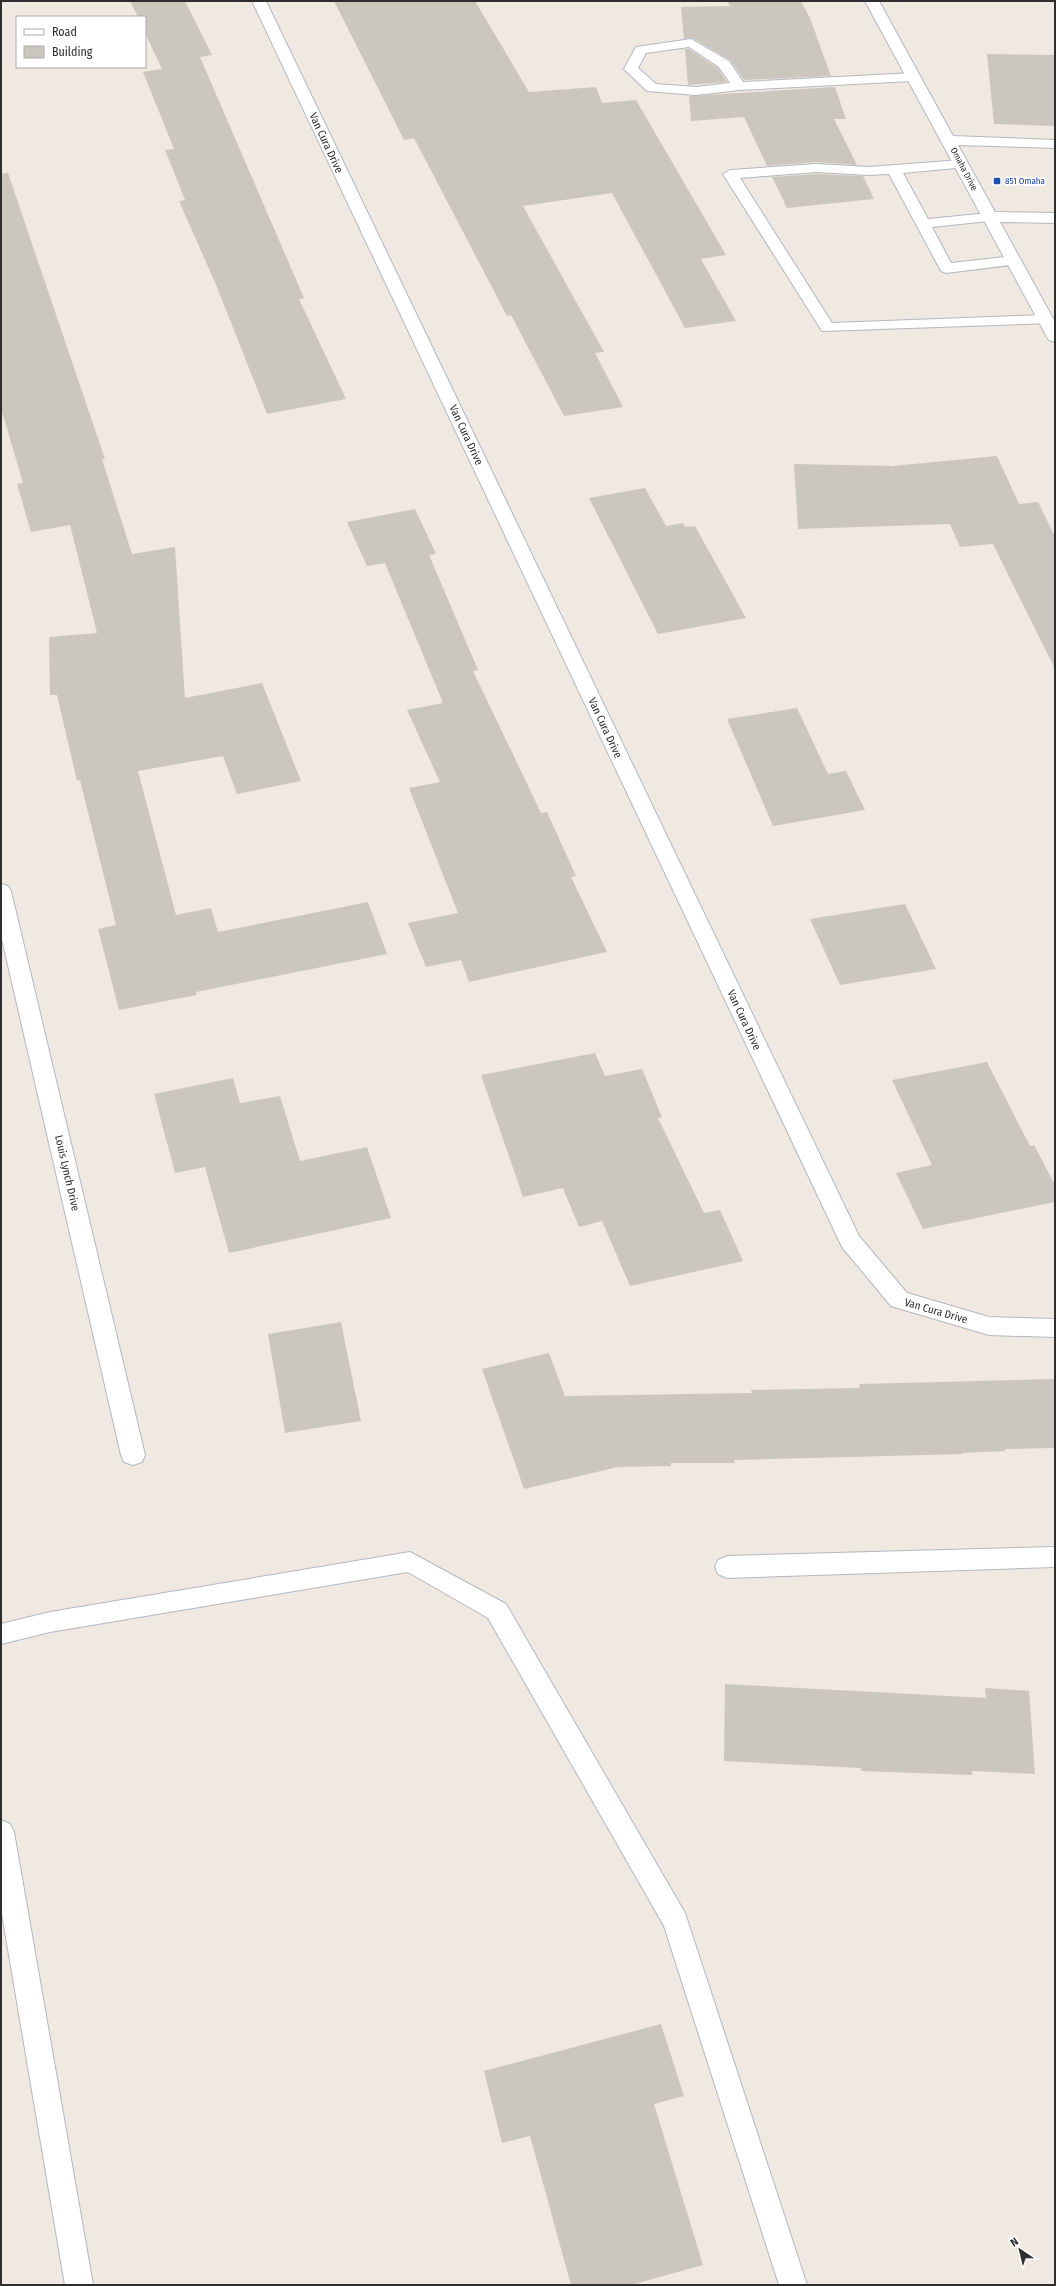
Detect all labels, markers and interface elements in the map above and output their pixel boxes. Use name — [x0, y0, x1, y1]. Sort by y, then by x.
legend — [16, 16, 146, 68]
text: Road — [52, 25, 77, 39]
text: Building — [52, 45, 93, 59]
street label: Van Cura Drive — [306, 111, 346, 175]
street label: Omaha Drive — [948, 146, 980, 193]
marker: 851 Omaha — [992, 176, 1002, 186]
place label: 851 Omaha — [1005, 176, 1046, 186]
street label: Van Cura Drive — [446, 403, 486, 467]
street label: Van Cura Drive — [585, 696, 625, 760]
street label: Van Cura Drive — [724, 988, 764, 1052]
street label: Louis Lynch Drive — [52, 1134, 82, 1212]
street label: Van Cura Drive — [903, 1296, 969, 1326]
north arrow — [1000, 2230, 1040, 2270]
text: N — [1008, 2235, 1021, 2249]

